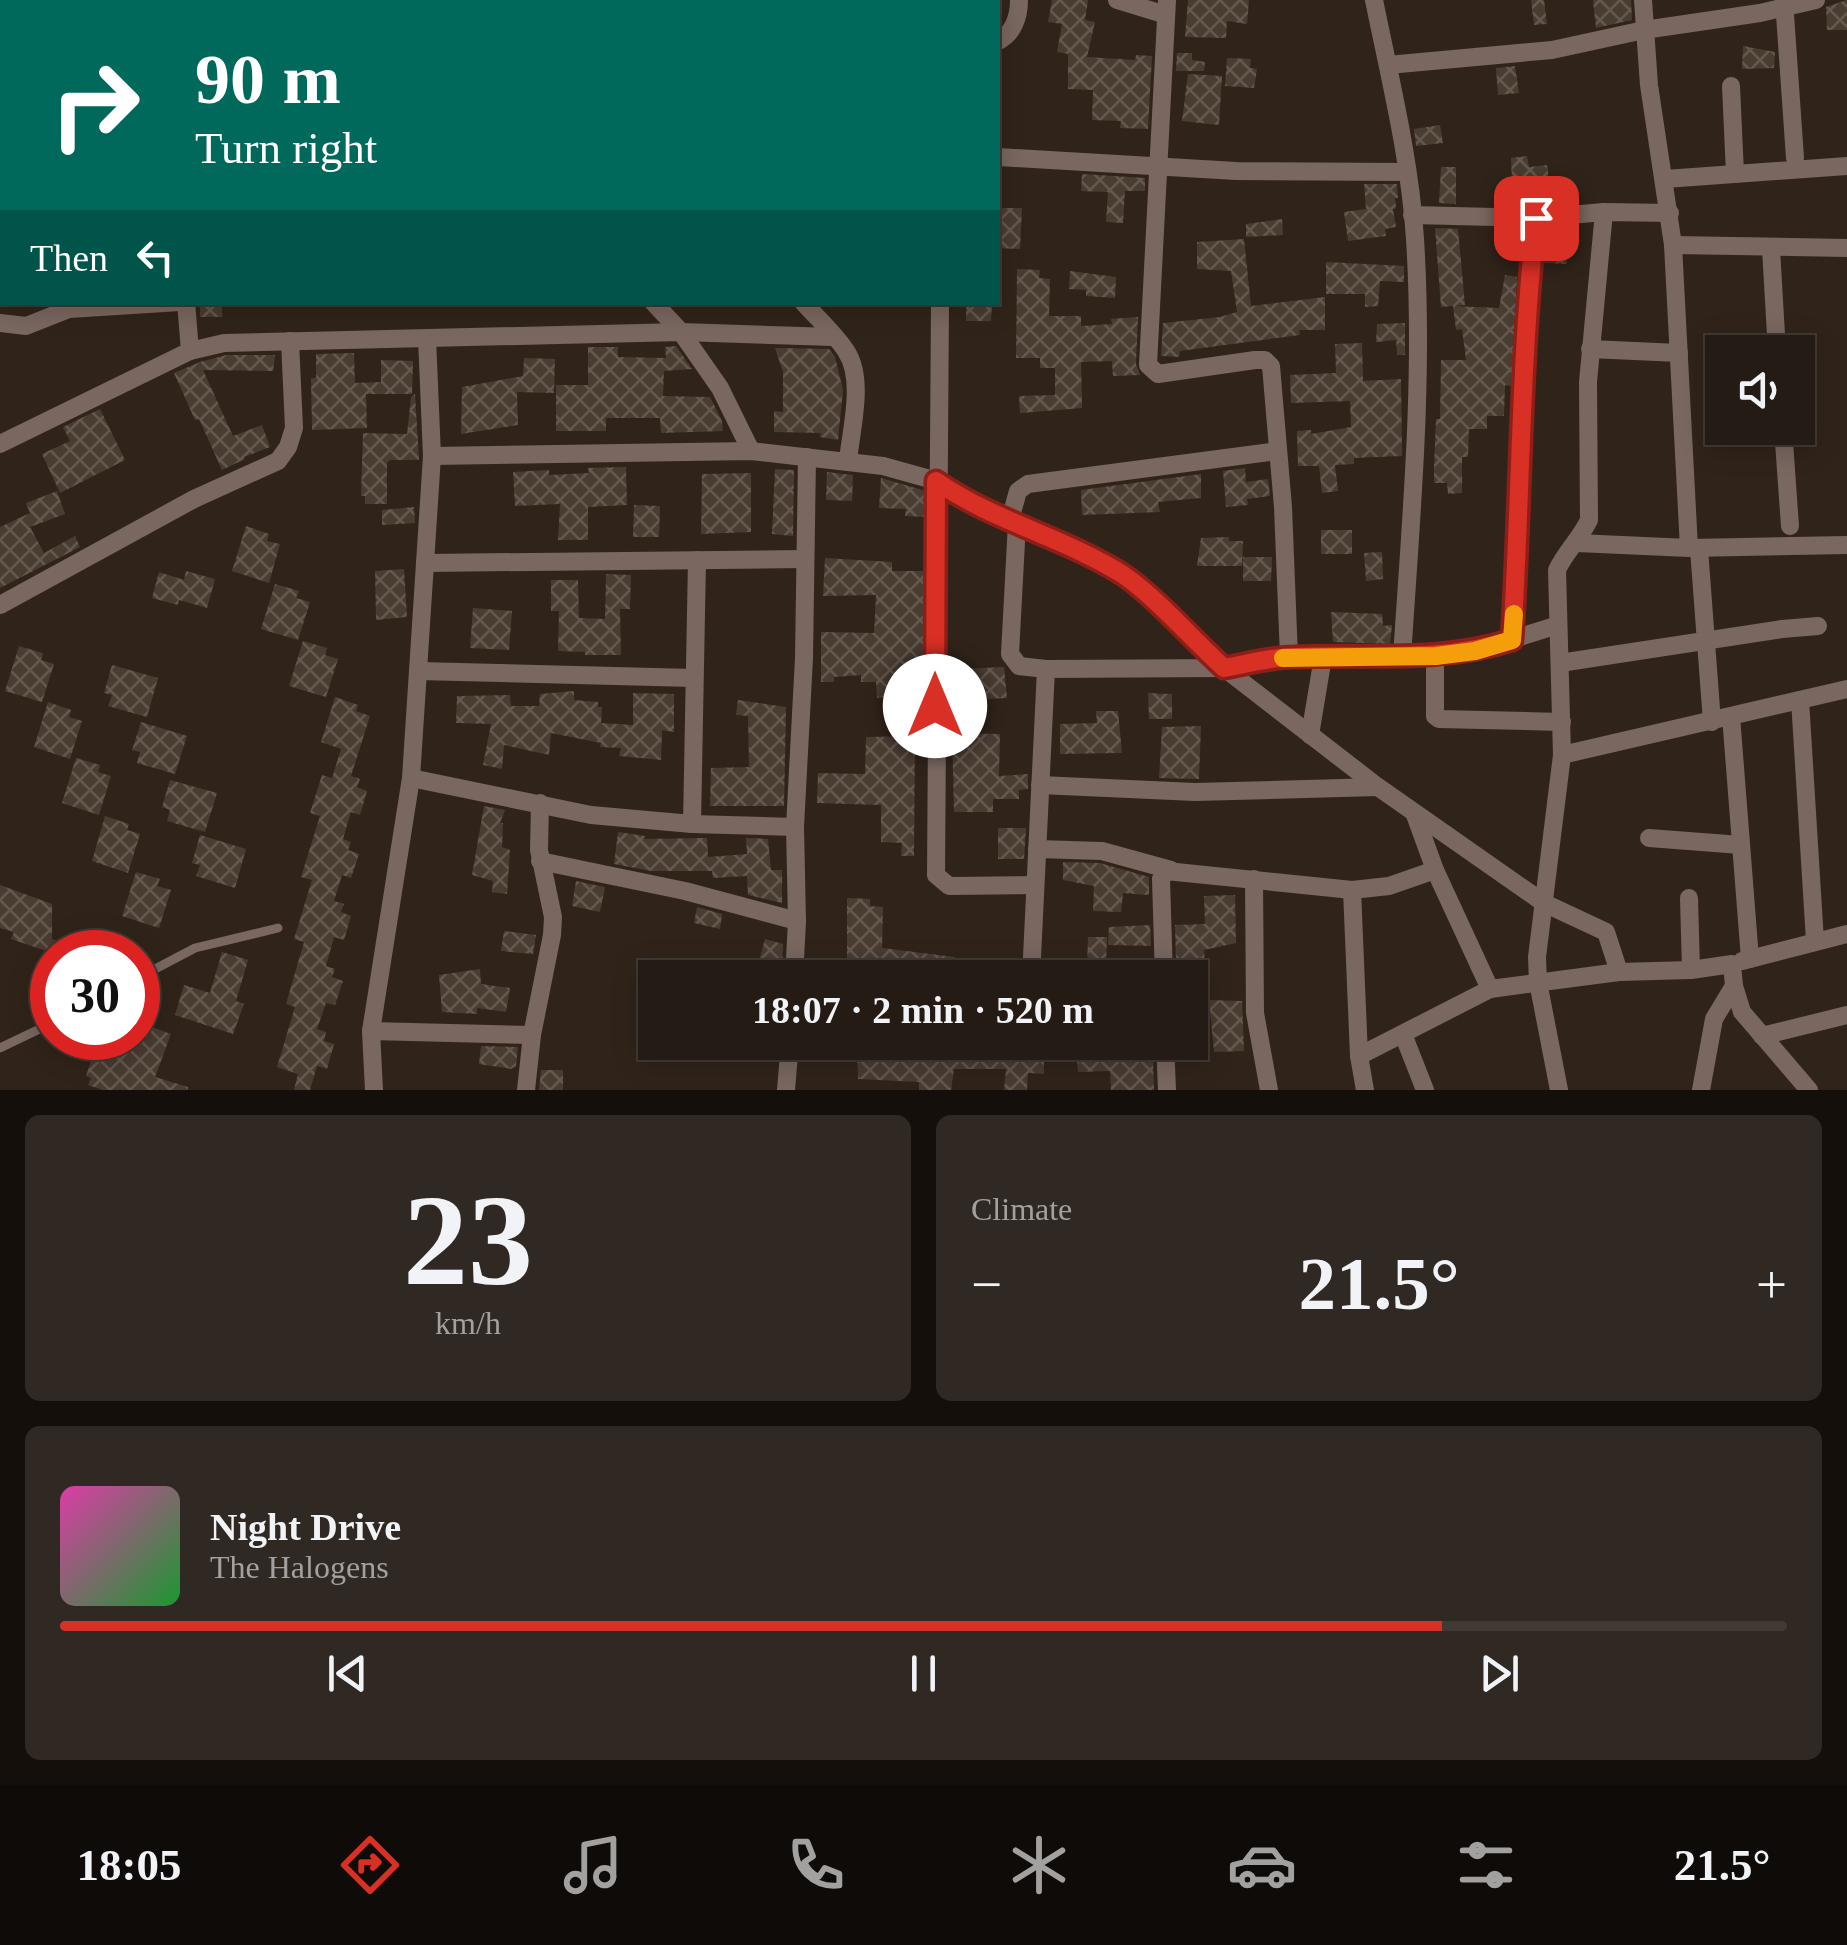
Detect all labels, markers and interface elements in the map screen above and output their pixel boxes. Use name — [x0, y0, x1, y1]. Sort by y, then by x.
icon: right — [30, 40, 160, 170]
text: 90 m — [195, 41, 341, 118]
text: Turn right — [195, 123, 377, 173]
pin — [1494, 176, 1579, 261]
icon: arrive — [1509, 191, 1564, 246]
icon: left — [128, 230, 183, 285]
text: Then — [30, 237, 108, 279]
map controls — [1705, 335, 1815, 445]
button: sound — [1705, 335, 1815, 445]
position arrow — [883, 654, 987, 758]
speed limit sign: 30 — [30, 930, 160, 1060]
text: 18:07 · 2 min · 520 m — [752, 989, 1094, 1031]
text: 23 — [403, 1168, 533, 1312]
text: Climate — [971, 1191, 1072, 1227]
text: 21.5° — [1298, 1242, 1460, 1325]
text: − — [971, 1254, 1002, 1315]
text: + — [1756, 1254, 1787, 1315]
text: km/h — [435, 1305, 501, 1341]
text: Night Drive — [210, 1506, 401, 1548]
text: The Halogens — [210, 1549, 389, 1585]
icon: previous — [320, 1646, 375, 1701]
icon: pause — [896, 1646, 951, 1701]
icon: next — [1472, 1646, 1527, 1701]
icon: directions — [335, 1830, 405, 1900]
icon: music — [558, 1830, 628, 1900]
icon: phone — [781, 1830, 851, 1900]
icon: climate — [1004, 1830, 1074, 1900]
icon: car — [1227, 1830, 1297, 1900]
icon: filters — [1451, 1830, 1521, 1900]
text: 18:05 — [77, 1840, 182, 1890]
text: 21.5° — [1674, 1840, 1770, 1890]

